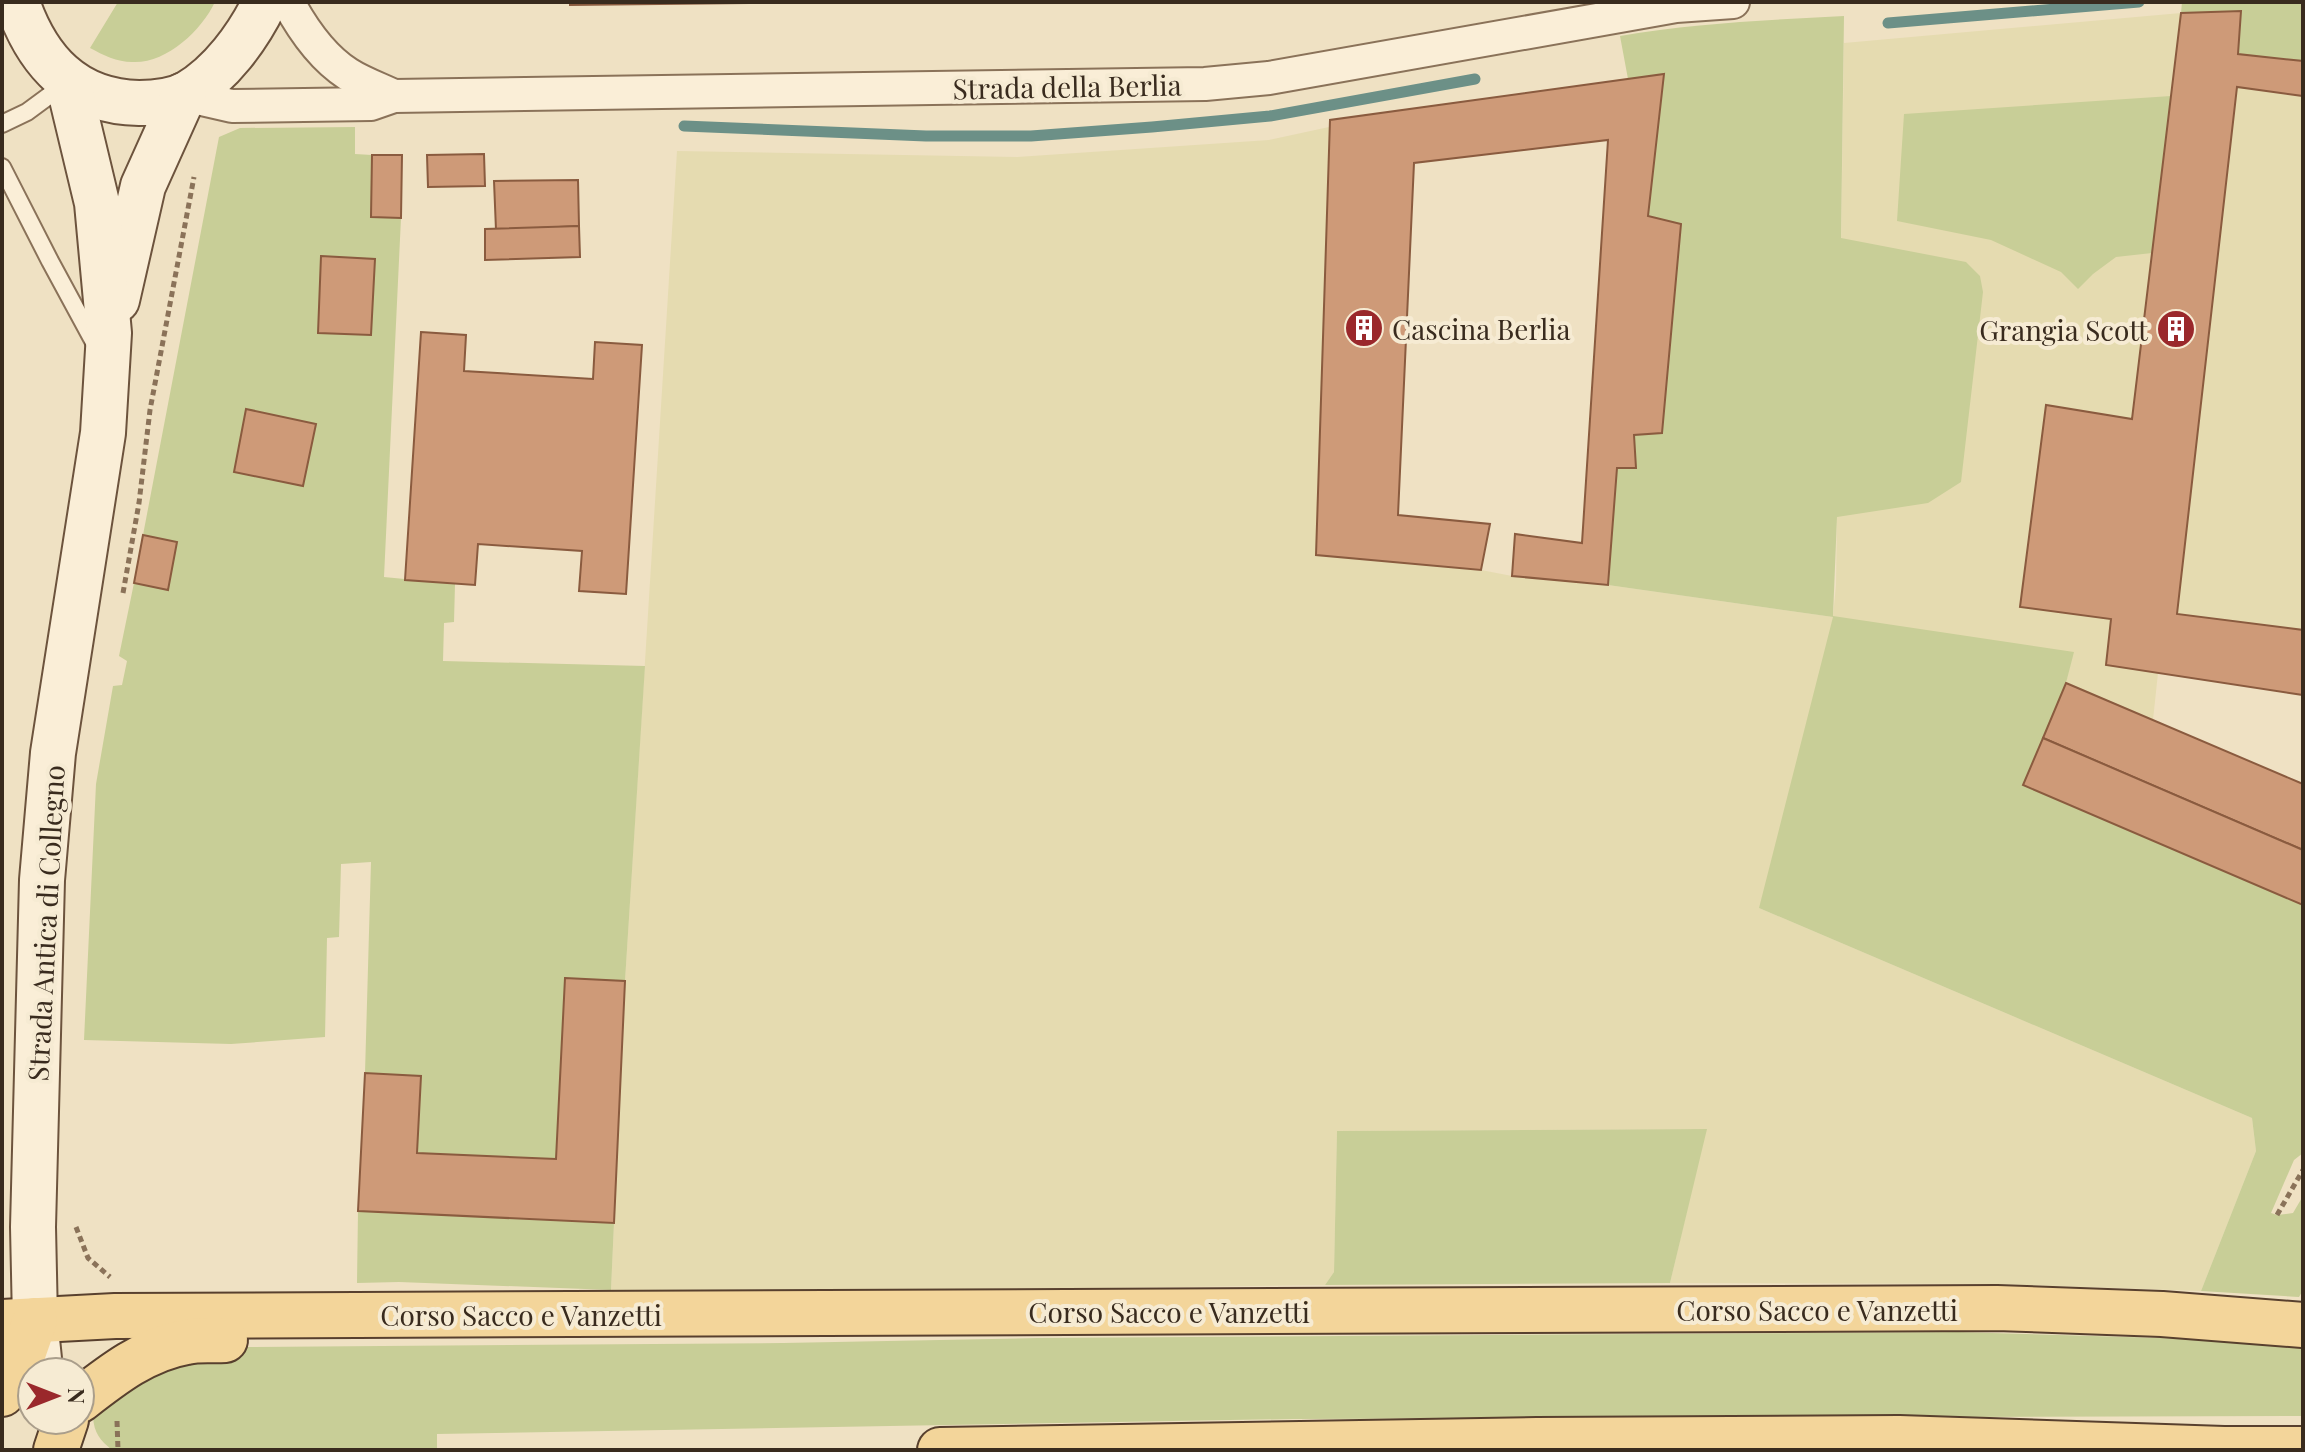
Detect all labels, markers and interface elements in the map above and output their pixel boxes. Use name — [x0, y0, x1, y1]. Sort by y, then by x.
street label: Strada della Berlia — [952, 66, 1182, 106]
building icon: Cascina Berlia — [1343, 307, 1385, 349]
building icon: Grangia Scott — [2155, 308, 2197, 350]
place label: Cascina Berlia — [1392, 310, 1571, 347]
place label: Grangia Scott — [1979, 311, 2149, 348]
street label: Strada Antica di Collegno — [18, 764, 72, 1082]
street label: Corso Sacco e Vanzetti — [1676, 1291, 1958, 1328]
street label: Corso Sacco e Vanzetti — [1028, 1293, 1310, 1330]
street label: Corso Sacco e Vanzetti — [380, 1296, 662, 1333]
north arrow — [16, 1356, 96, 1436]
text: N — [62, 1388, 92, 1404]

